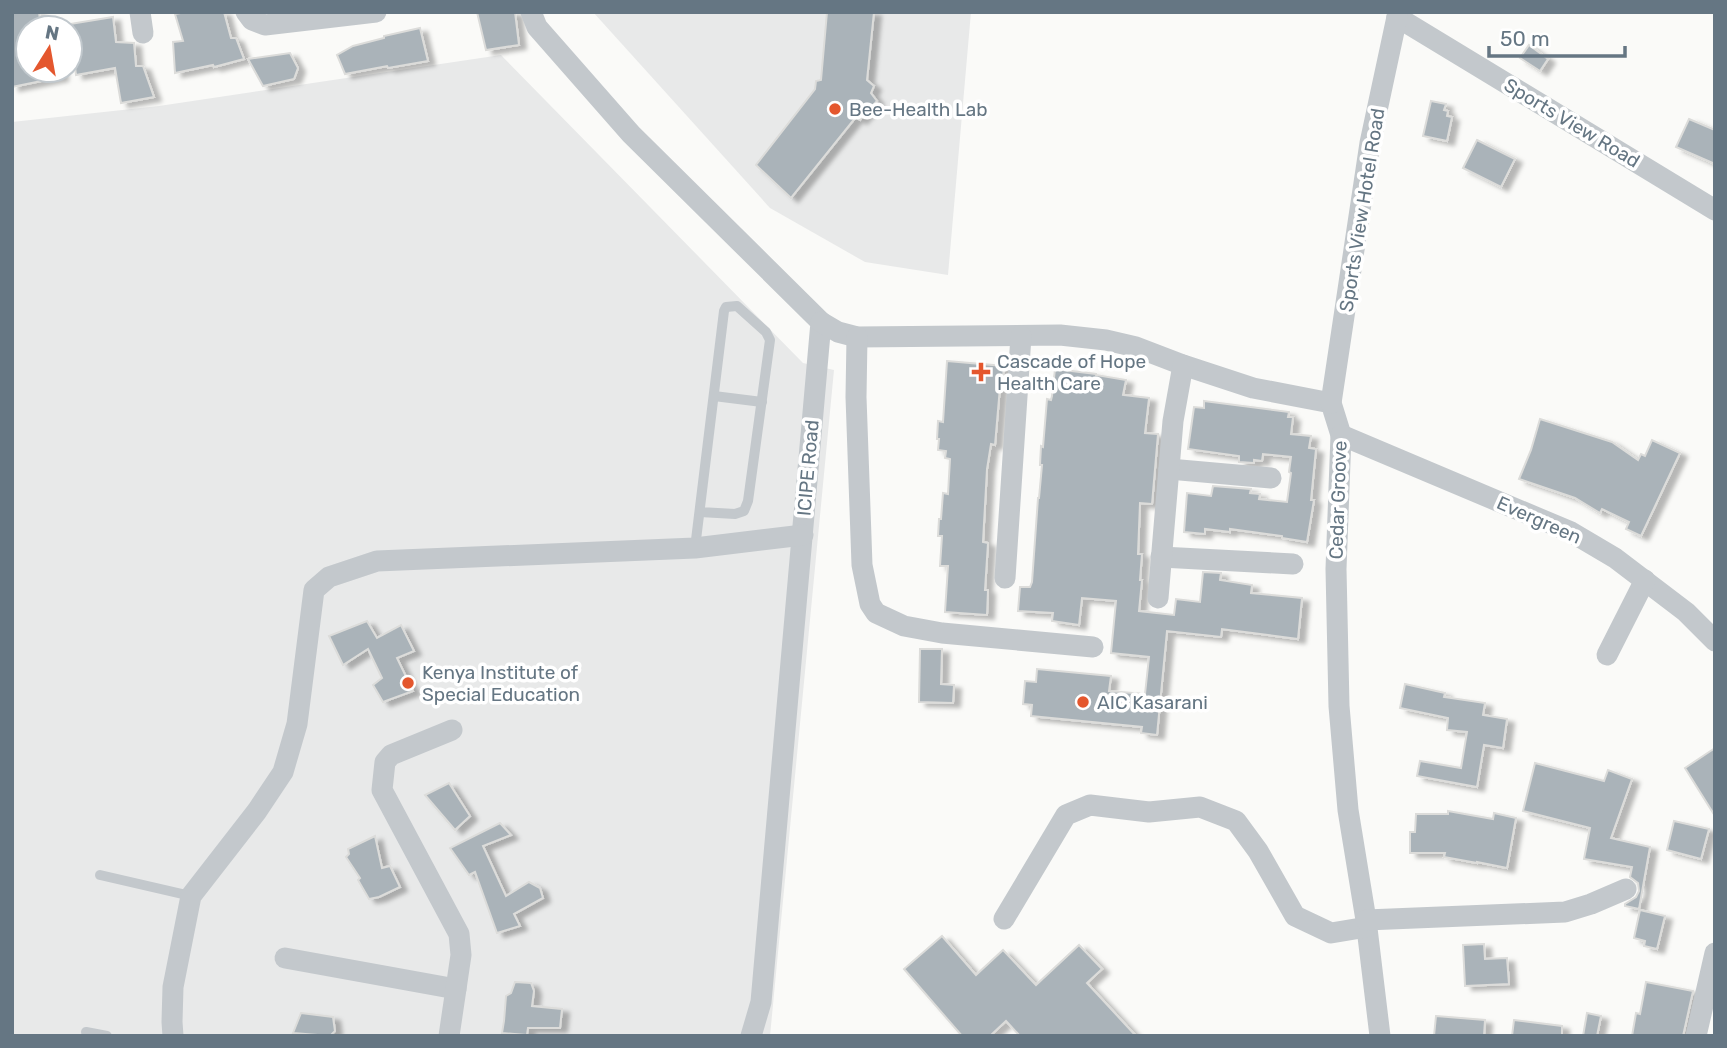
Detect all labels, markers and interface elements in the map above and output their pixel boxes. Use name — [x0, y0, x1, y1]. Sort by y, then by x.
north arrow — [14, 14, 84, 84]
scale bar — [1489, 14, 1626, 58]
text: N — [43, 20, 61, 45]
text: 50 m — [1500, 26, 1550, 51]
street label: Sports View Road — [1500, 73, 1644, 173]
place label: Bee-Health Lab — [849, 98, 988, 121]
marker: Bee-Health Lab — [827, 101, 843, 117]
street label: Sports View Hotel Road — [1335, 106, 1389, 314]
place label: Cascade of Hope Health Care — [997, 350, 1146, 395]
marker: Cascade of Hope Health Care — [971, 362, 991, 382]
street label: ICIPE Road — [792, 419, 824, 517]
street label: Cedar Groove — [1324, 440, 1352, 560]
street label: Evergreen — [1493, 491, 1585, 549]
place label: Kenya Institute of Special Education — [422, 661, 580, 706]
marker: Kenya Institute of Special Education — [400, 675, 416, 691]
place label: AIC Kasarani — [1097, 691, 1208, 714]
marker: AIC Kasarani — [1075, 694, 1091, 710]

